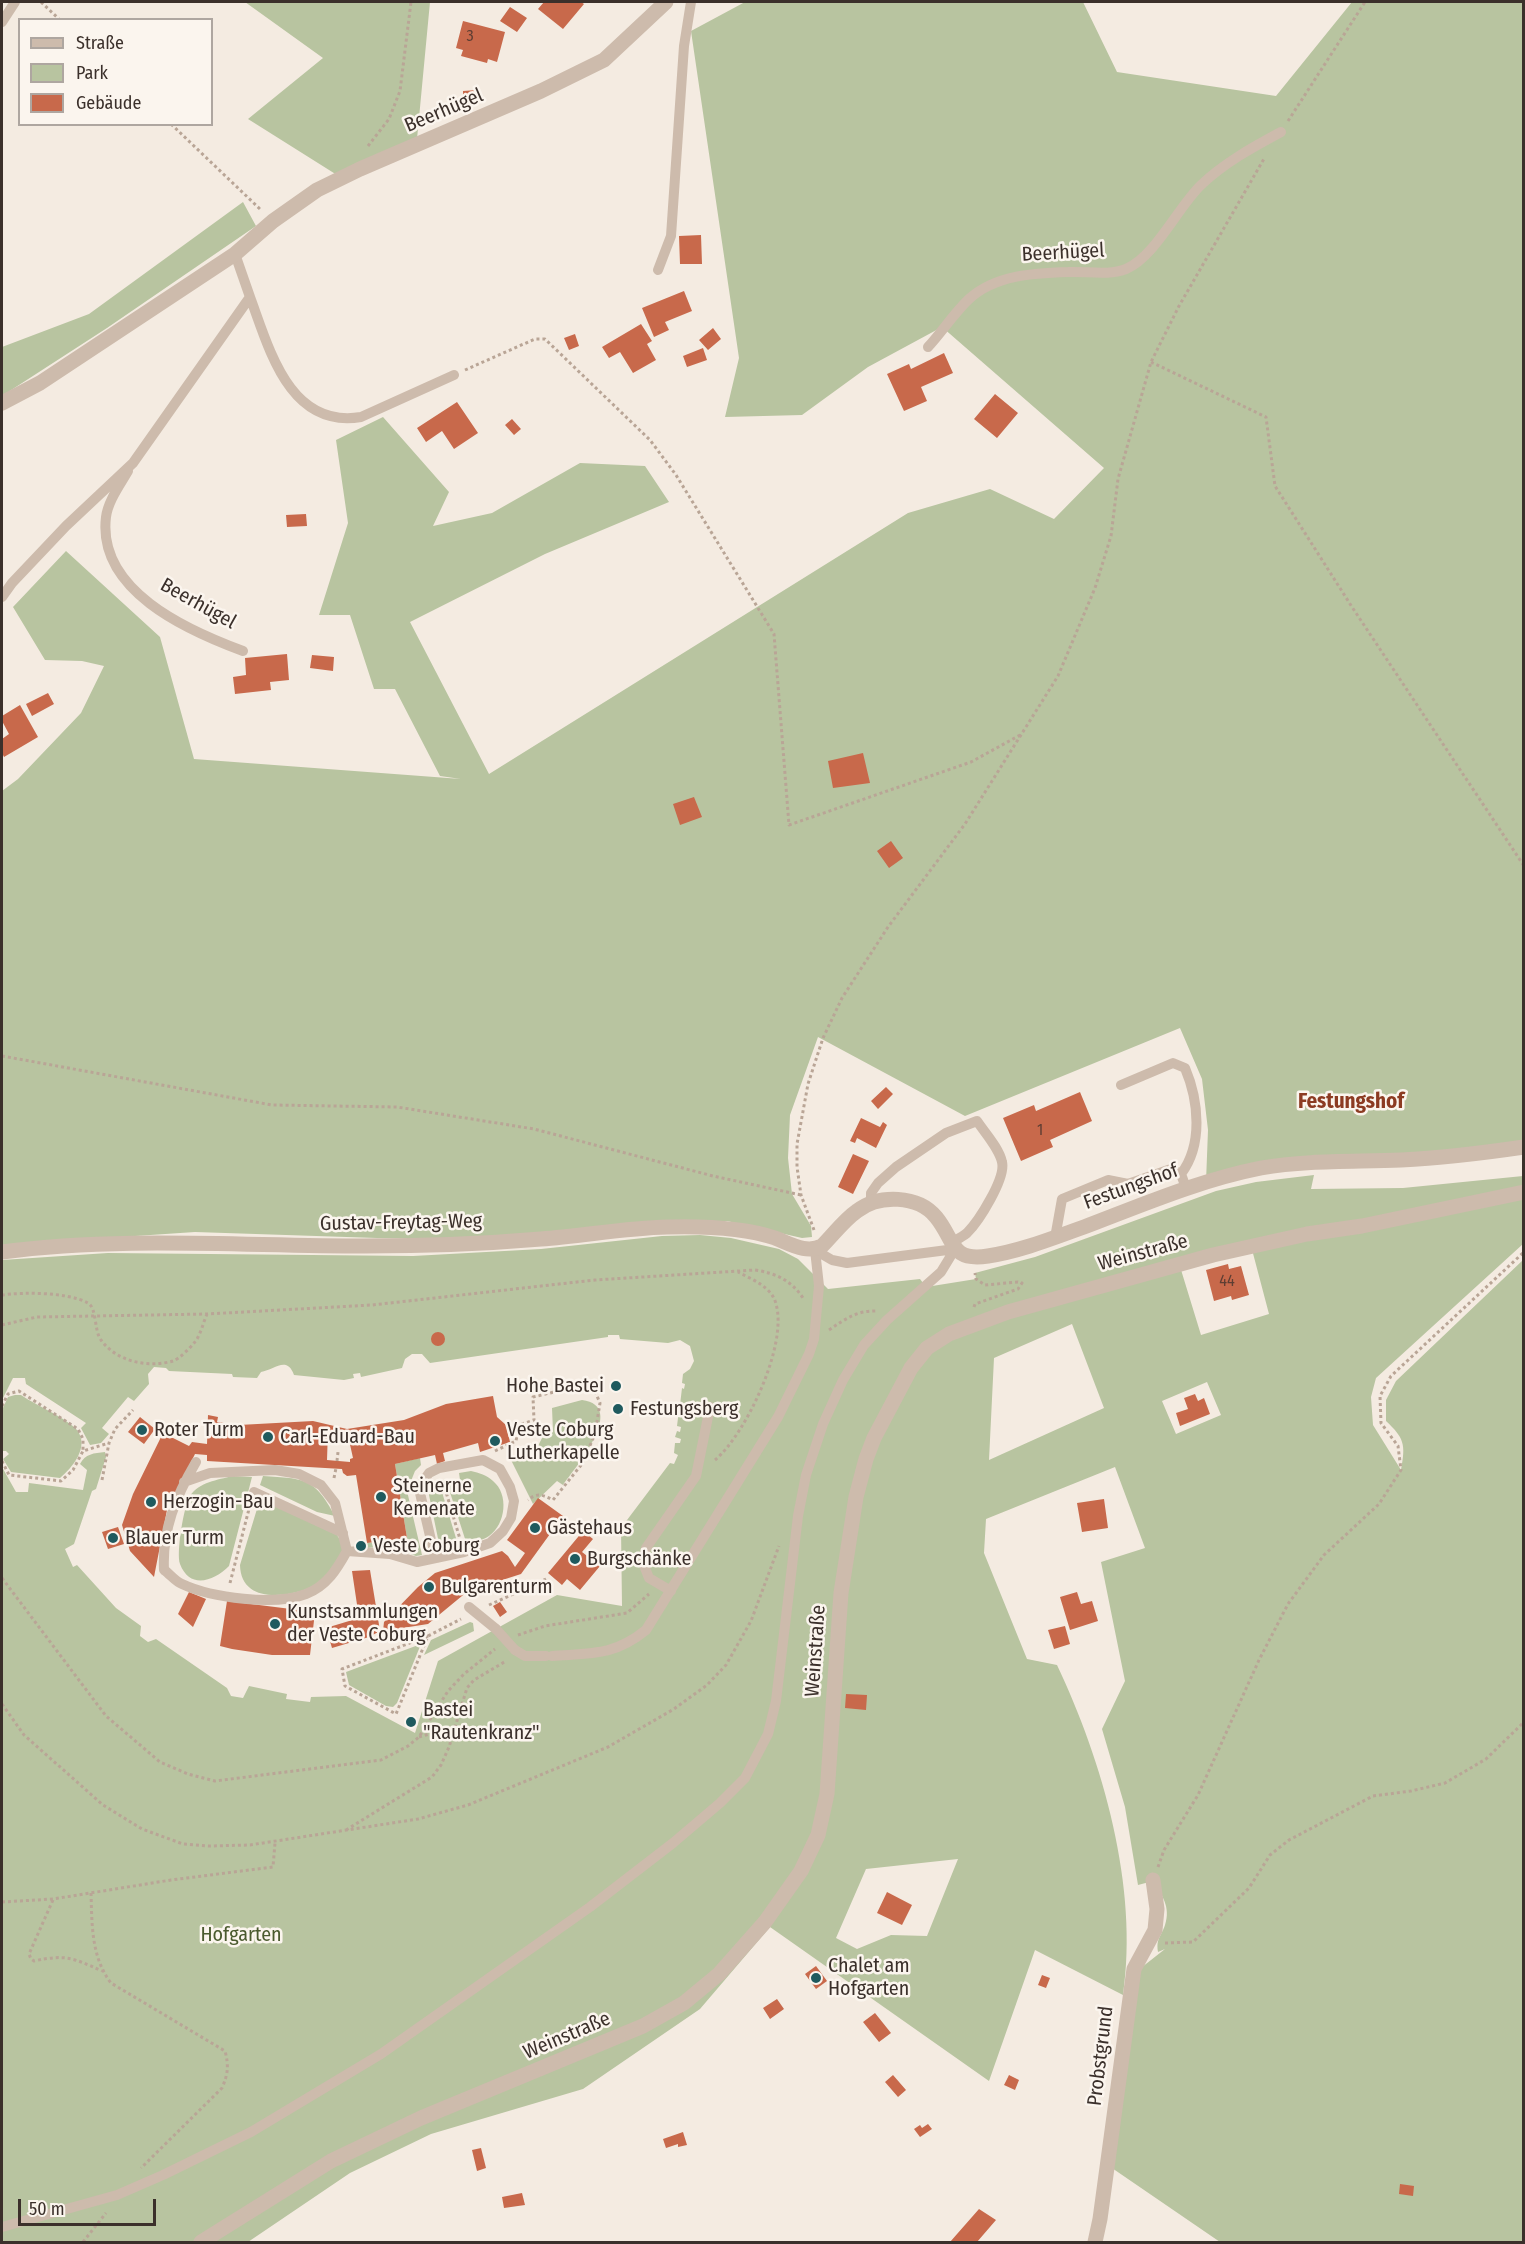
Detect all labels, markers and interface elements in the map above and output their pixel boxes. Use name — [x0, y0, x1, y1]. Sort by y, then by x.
legend — [18, 18, 213, 126]
house number: 3 — [466, 27, 474, 47]
text: Straße — [76, 32, 124, 54]
text: Park — [76, 62, 108, 84]
street label: Beerhügel — [401, 84, 487, 138]
text: Gebäude — [76, 92, 141, 114]
street label: Beerhügel — [1021, 239, 1105, 267]
street label: Beerhügel — [156, 573, 240, 635]
district label: Festungshof — [1298, 1089, 1404, 1115]
house number: 1 — [1037, 1121, 1043, 1141]
street label: Festungshof — [1080, 1159, 1182, 1215]
street label: Gustav-Freytag-Weg — [320, 1210, 482, 1236]
street label: Weinstraße — [1095, 1229, 1191, 1277]
house number: 44 — [1219, 1272, 1235, 1292]
place label: Hohe Bastei — [506, 1374, 604, 1398]
marker: Hohe Bastei — [609, 1379, 623, 1393]
place label: Festungsberg — [630, 1397, 738, 1421]
marker: Festungsberg — [611, 1402, 625, 1416]
place label: Roter Turm — [154, 1418, 244, 1442]
place label: Veste Coburg Lutherkapelle — [507, 1418, 620, 1465]
marker: Roter Turm — [135, 1423, 149, 1437]
place label: Carl-Eduard-Bau — [280, 1425, 415, 1449]
marker: Carl-Eduard-Bau — [261, 1430, 275, 1444]
marker: Veste Coburg Lutherkapelle — [488, 1434, 502, 1448]
place label: Steinerne Kemenate — [393, 1474, 475, 1521]
place label: Herzogin-Bau — [163, 1490, 274, 1514]
marker: Steinerne Kemenate — [374, 1490, 388, 1504]
marker: Herzogin-Bau — [144, 1495, 158, 1509]
place label: Gästehaus — [547, 1516, 632, 1540]
marker: Gästehaus — [528, 1521, 542, 1535]
place label: Blauer Turm — [125, 1526, 224, 1550]
marker: Blauer Turm — [106, 1531, 120, 1545]
place label: Veste Coburg — [373, 1534, 479, 1558]
marker: Veste Coburg — [354, 1539, 368, 1553]
place label: Burgschänke — [587, 1547, 691, 1571]
marker: Burgschänke — [568, 1552, 582, 1566]
place label: Bulgarenturm — [441, 1575, 553, 1599]
marker: Bulgarenturm — [422, 1580, 436, 1594]
place label: Kunstsammlungen der Veste Coburg — [287, 1600, 438, 1647]
street label: Weinstraße — [801, 1604, 831, 1698]
marker: Kunstsammlungen der Veste Coburg — [268, 1617, 282, 1631]
place label: Bastei "Rautenkranz" — [423, 1698, 540, 1745]
marker: Bastei "Rautenkranz" — [404, 1715, 418, 1729]
park label: Hofgarten — [200, 1923, 282, 1947]
place label: Chalet am Hofgarten — [828, 1954, 910, 2001]
marker: Chalet am Hofgarten — [809, 1971, 823, 1985]
street label: Probstgrund — [1083, 2005, 1119, 2107]
street label: Weinstraße — [520, 2007, 614, 2065]
scale bar — [21, 2187, 159, 2225]
text: 50 m — [29, 2198, 65, 2220]

